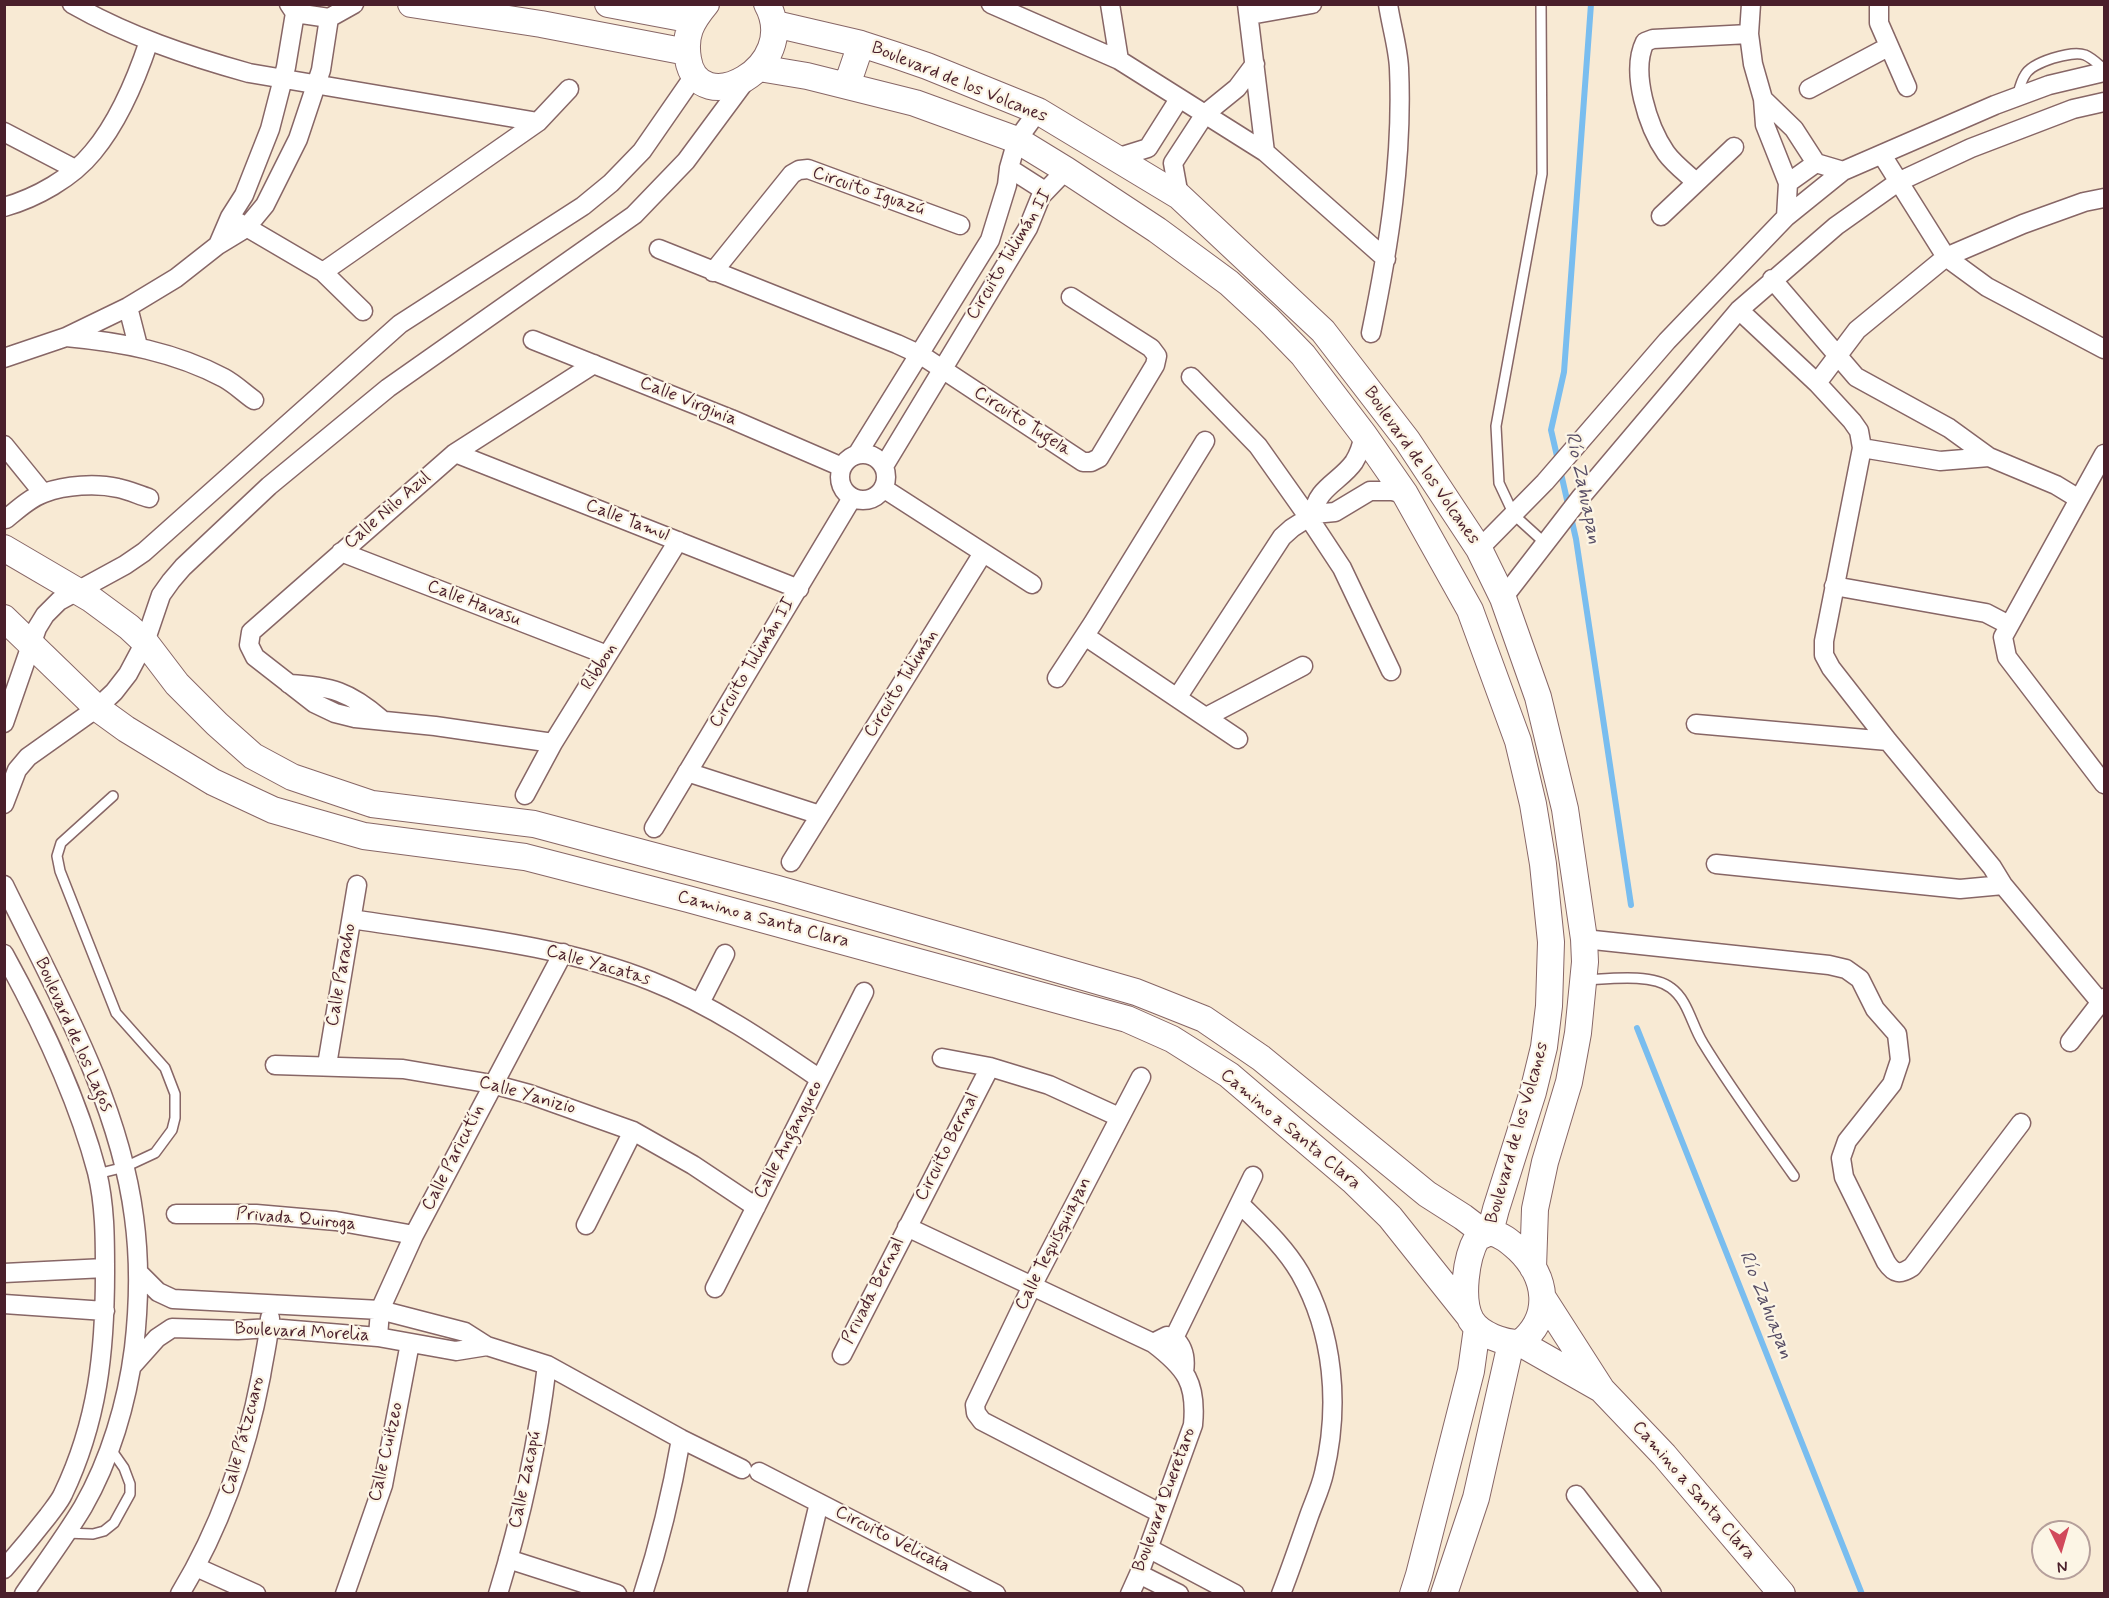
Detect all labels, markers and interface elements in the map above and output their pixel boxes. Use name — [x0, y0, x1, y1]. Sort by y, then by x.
street label: Boulevard de los Volcanes — [868, 38, 1050, 128]
street label: Circuito Iguazú — [809, 163, 927, 221]
street label: Circuito Tulimán II — [963, 186, 1057, 324]
street label: Calle Virginia — [636, 373, 740, 431]
street label: Circuito Tugela — [969, 383, 1075, 461]
street label: Boulevard de los Volcanes — [1358, 383, 1484, 549]
water label: Río Zahuapan — [1558, 430, 1606, 546]
street label: Calle Nilo Azul — [340, 468, 436, 554]
street label: Calle Tamul — [582, 495, 672, 547]
street label: Calle Havasu — [424, 576, 524, 632]
street label: Circuito Tulimán II — [706, 594, 800, 732]
street label: Circuito Tulimán — [860, 626, 944, 742]
street label: Ribbon — [577, 640, 623, 694]
street label: Camino a Santa Clara — [675, 887, 851, 953]
street label: Calle Paracho — [322, 922, 362, 1028]
street label: Calle Yacatas — [543, 941, 653, 991]
street label: Boulevard de los Lagos — [29, 955, 117, 1115]
street label: Boulevard de los Volcanes — [1482, 1040, 1554, 1226]
street label: Camino a Santa Clara — [1215, 1065, 1365, 1195]
street label: Calle Yanizio — [476, 1072, 578, 1120]
street label: Calle Angangueo — [750, 1077, 828, 1203]
street label: Circuito Bernal — [911, 1089, 985, 1205]
street label: Calle Paricutín — [418, 1101, 490, 1215]
street label: Calle Tequisquiapan — [1011, 1174, 1097, 1314]
street label: Privada Quiroga — [235, 1204, 357, 1236]
street label: Privada Bernal — [838, 1234, 910, 1348]
water label: Río Zahuapan — [1732, 1248, 1798, 1362]
street label: Boulevard Morelia — [234, 1319, 370, 1347]
street label: Calle Pátzcuaro — [218, 1374, 270, 1498]
street label: Calle Cuitzeo — [365, 1400, 409, 1504]
street label: Camino a Santa Clara — [1627, 1417, 1759, 1565]
street label: Boulevard Queretaro — [1129, 1425, 1201, 1575]
street label: Calle Zacapú — [505, 1429, 547, 1531]
street label: Circuito Velicata — [831, 1502, 953, 1578]
north arrow — [2031, 1520, 2091, 1580]
text: N — [2056, 1556, 2069, 1577]

